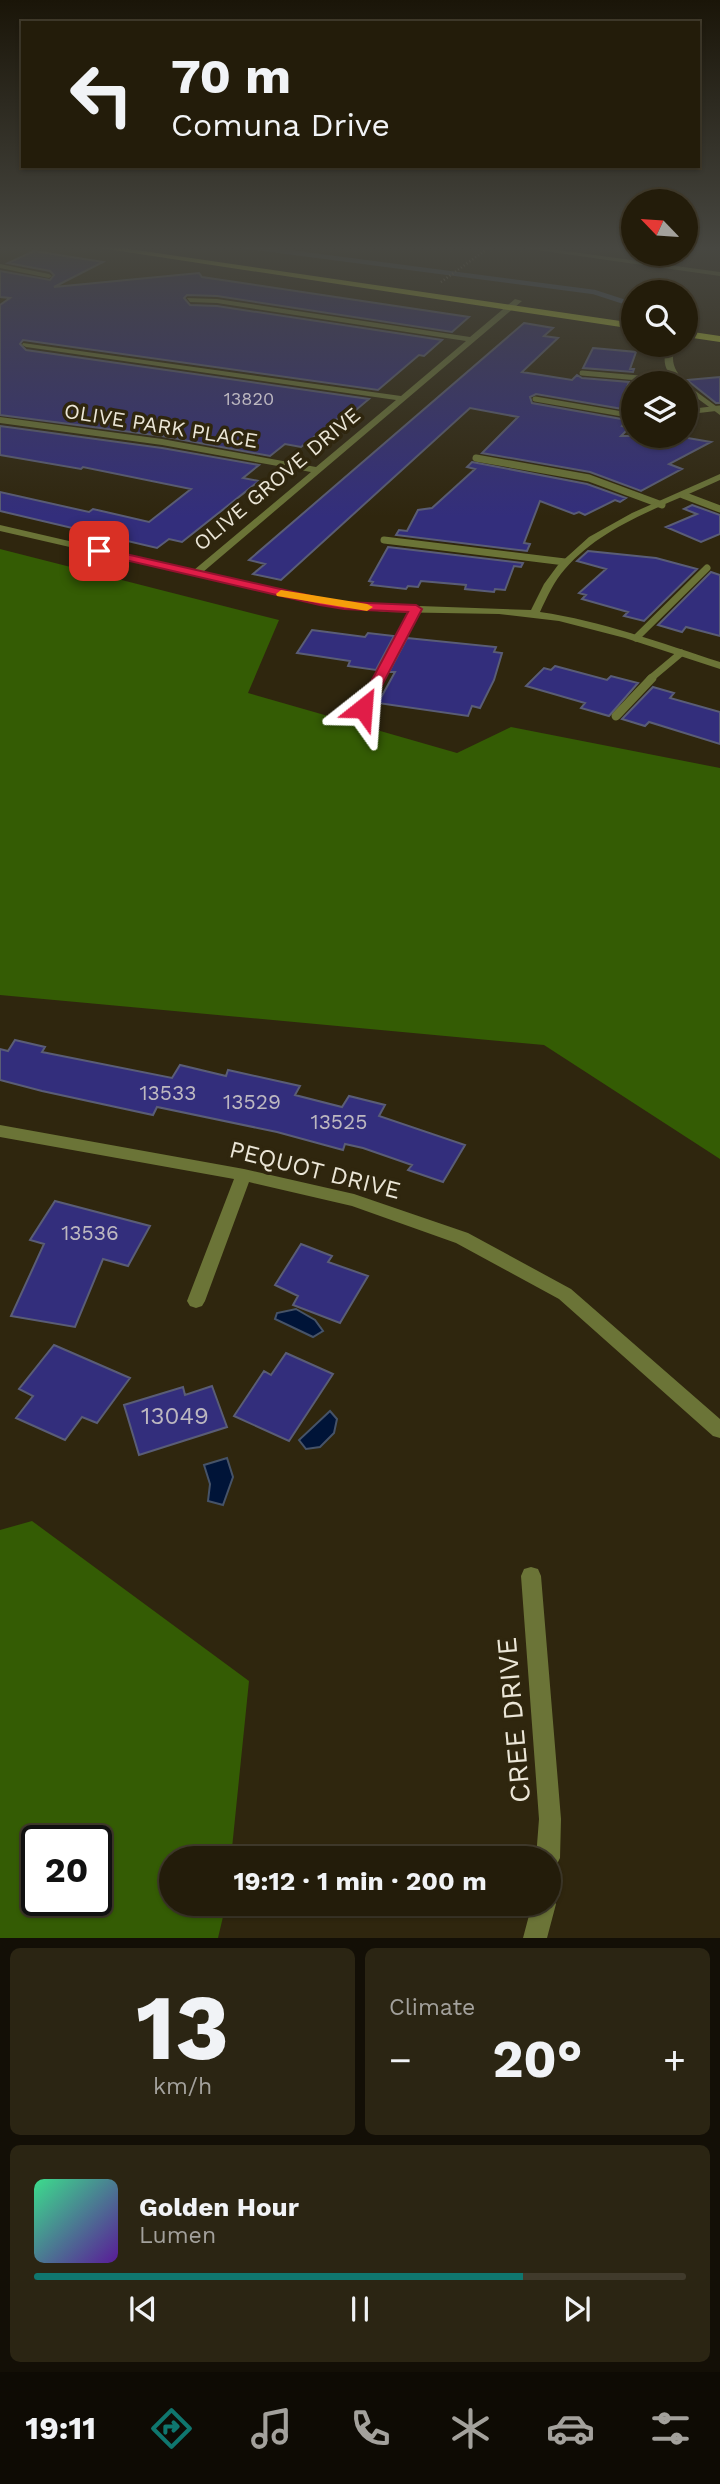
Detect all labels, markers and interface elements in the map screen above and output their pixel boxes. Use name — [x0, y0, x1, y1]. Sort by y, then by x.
text: 70 m — [171, 47, 291, 105]
icon: left — [56, 49, 147, 140]
text: Comuna Drive — [171, 106, 390, 144]
north arrow — [621, 189, 698, 266]
map controls — [621, 189, 698, 448]
button: search — [621, 280, 698, 357]
button: layers — [621, 371, 698, 448]
house number: 13820 — [224, 388, 274, 409]
street label: OLIVE PARK PLACE — [63, 398, 260, 453]
street label: OLIVE GROVE DRIVE — [188, 402, 365, 556]
pin — [69, 521, 129, 581]
icon: arrive — [80, 532, 118, 570]
position arrow — [326, 671, 400, 745]
house number: 13533 — [139, 1080, 197, 1105]
house number: 13529 — [223, 1089, 281, 1114]
house number: 13525 — [310, 1109, 368, 1134]
street label: PEQUOT DRIVE — [227, 1135, 403, 1205]
house number: 13536 — [61, 1220, 119, 1245]
house number: 13049 — [141, 1402, 209, 1430]
street label: CREE DRIVE — [490, 1636, 537, 1804]
speed limit sign: 20 — [21, 1825, 112, 1916]
text: 19:12 · 1 min · 200 m — [233, 1866, 487, 1896]
text: 13 — [136, 1974, 229, 2081]
text: Climate — [389, 1994, 475, 2021]
text: 20° — [492, 2029, 583, 2090]
text: − — [389, 2038, 412, 2082]
text: + — [663, 2038, 686, 2082]
text: km/h — [153, 2073, 212, 2100]
text: Golden Hour — [139, 2192, 299, 2222]
text: Lumen — [139, 2222, 216, 2249]
icon: previous — [124, 2290, 162, 2328]
icon: pause — [341, 2290, 379, 2328]
icon: next — [558, 2290, 596, 2328]
icon: directions — [147, 2404, 196, 2453]
icon: music — [247, 2404, 296, 2453]
icon: phone — [346, 2404, 395, 2453]
icon: climate — [446, 2404, 495, 2453]
icon: car — [546, 2404, 595, 2453]
icon: filters — [646, 2404, 695, 2453]
text: 19:11 — [25, 2409, 96, 2447]

